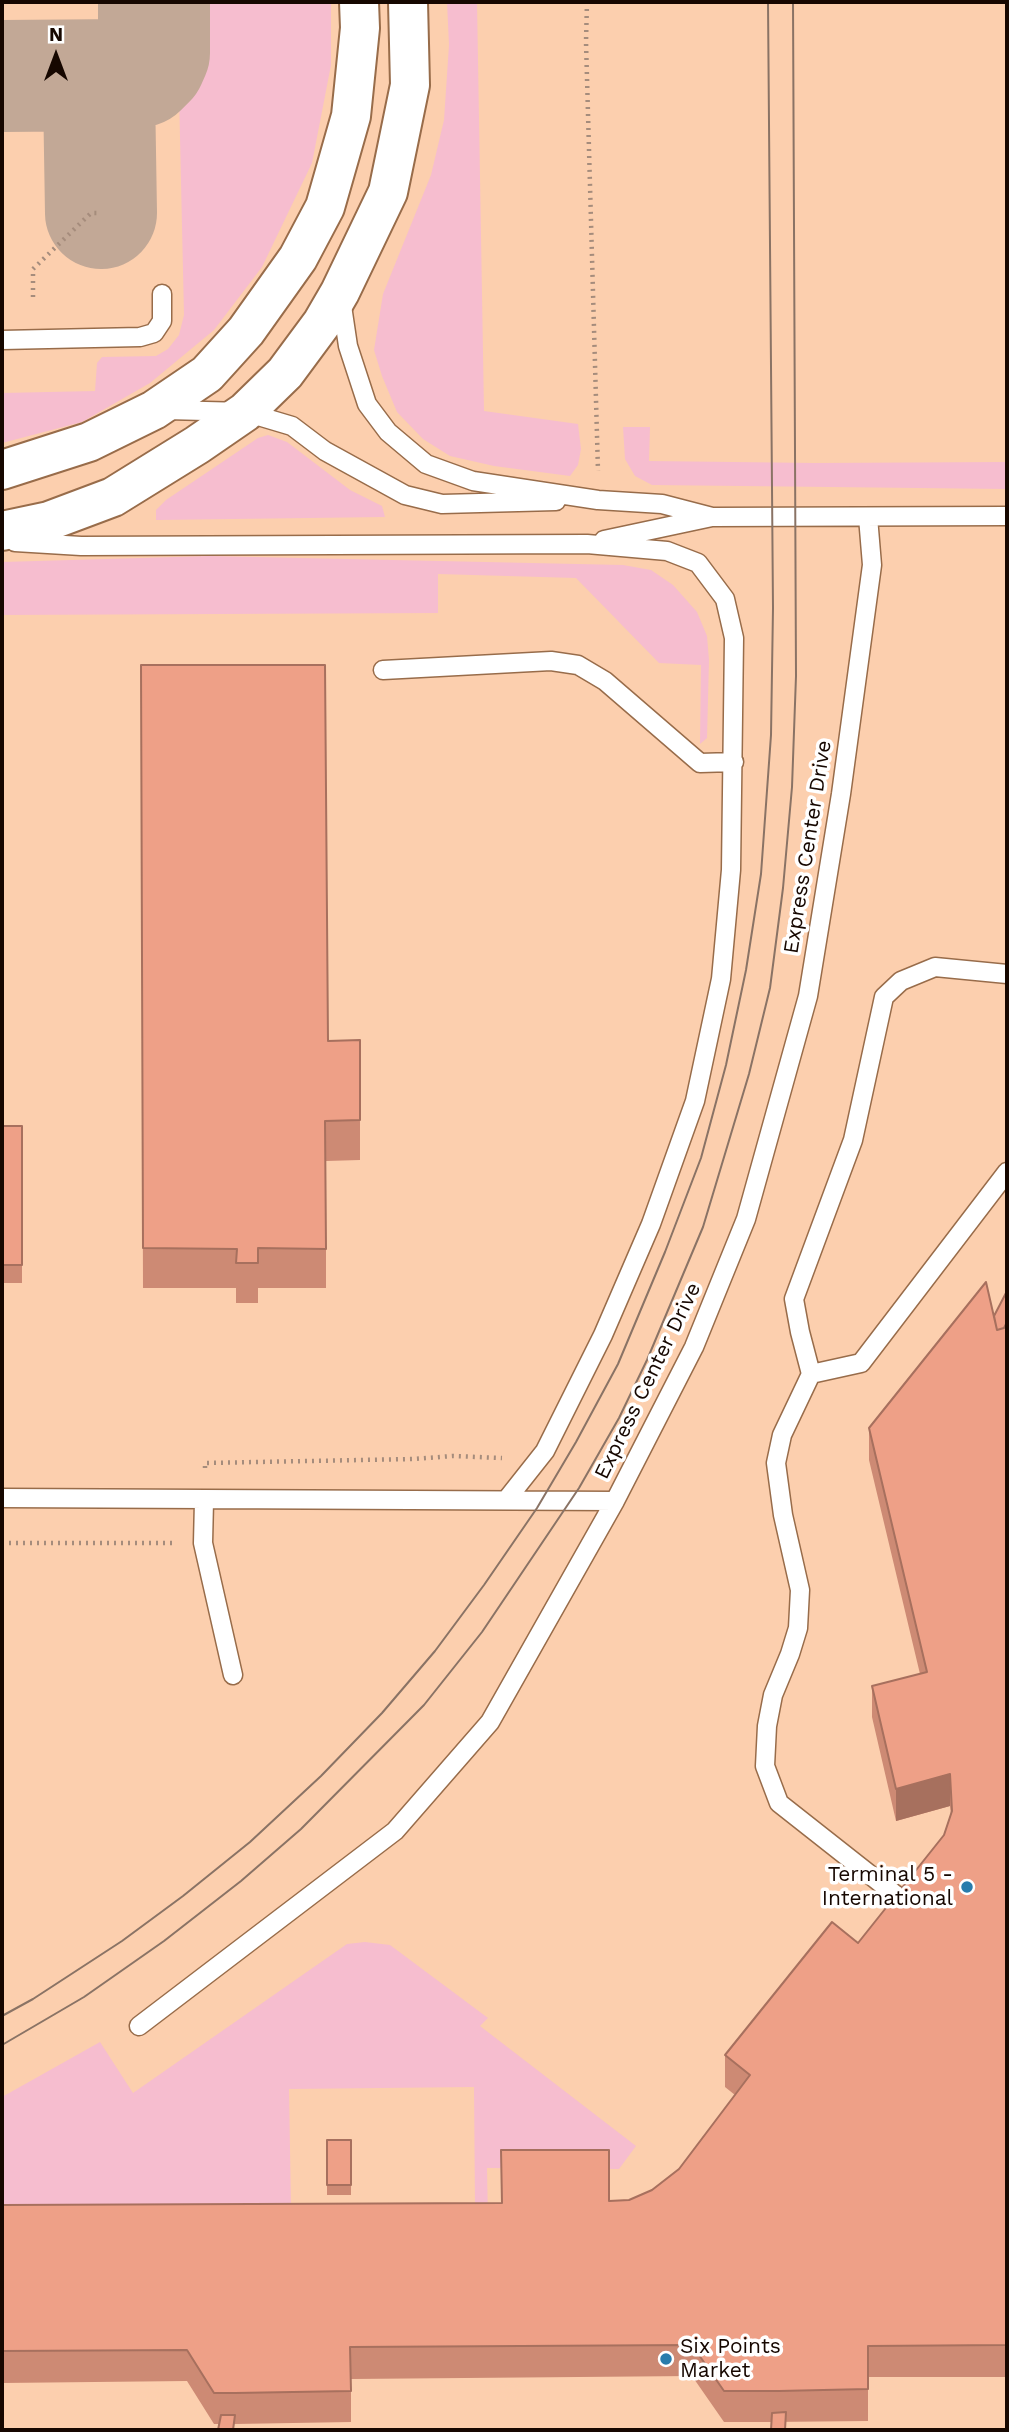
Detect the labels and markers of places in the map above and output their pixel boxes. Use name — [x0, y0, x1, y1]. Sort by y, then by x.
place label: Terminal 5 - International — [822, 1862, 953, 1912]
marker: Terminal 5 - International — [959, 1879, 975, 1895]
place label: Six Points Market — [680, 2334, 781, 2384]
marker: Six Points Market — [658, 2351, 674, 2367]

